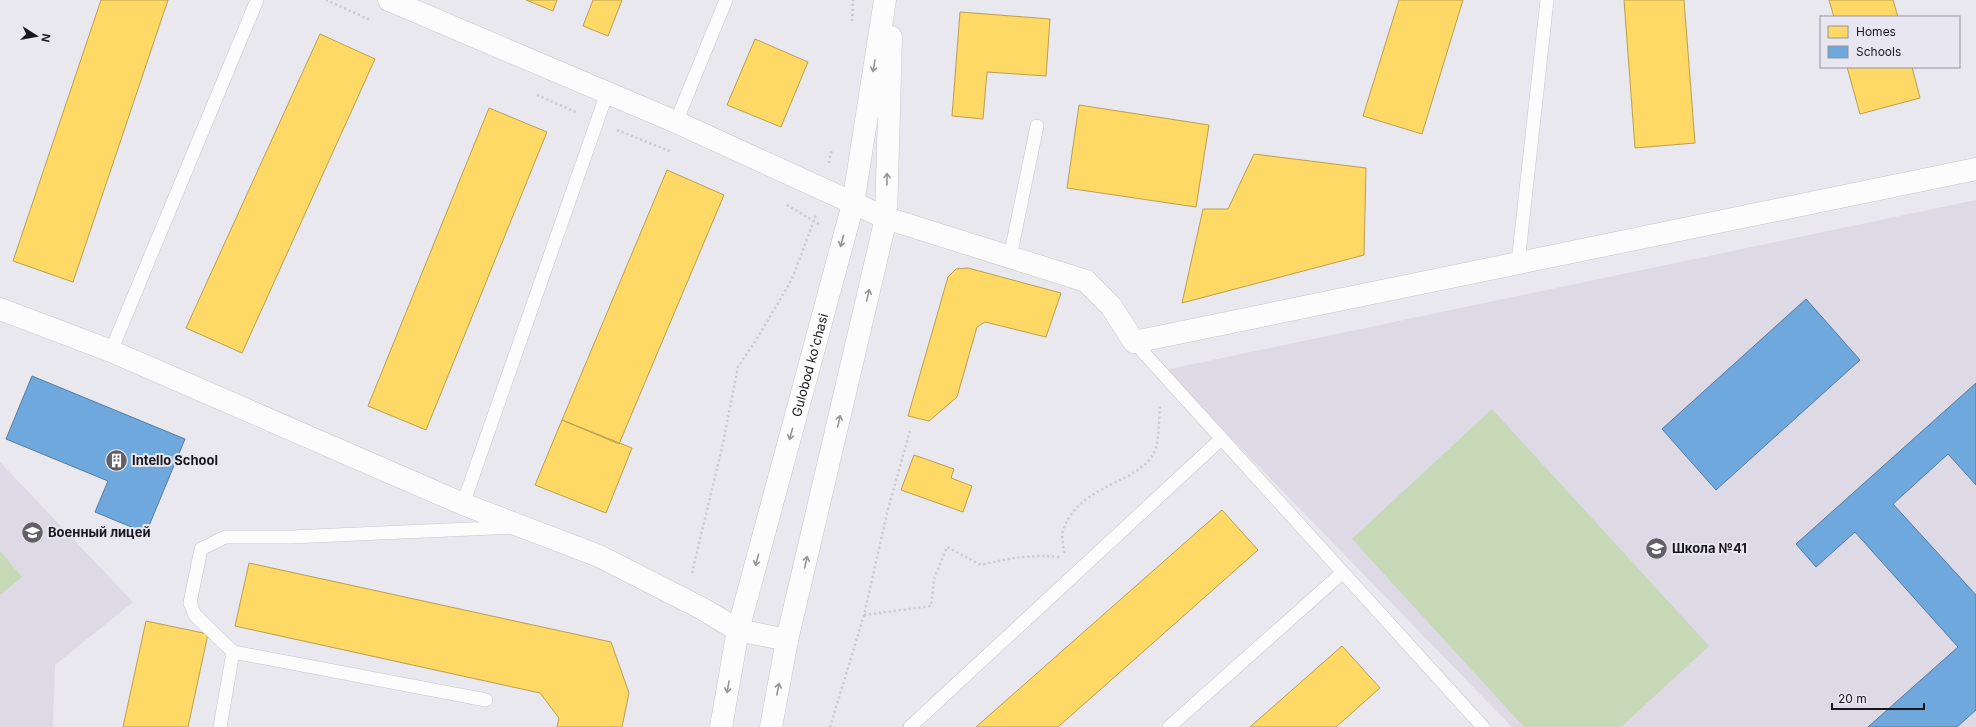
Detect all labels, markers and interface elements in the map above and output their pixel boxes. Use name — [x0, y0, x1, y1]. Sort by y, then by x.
north arrow — [16, 16, 56, 56]
legend — [1820, 16, 1960, 68]
text: Homes — [1856, 24, 1896, 39]
text: N — [38, 32, 53, 43]
text: Schools — [1856, 44, 1901, 59]
one-way arrow — [870, 59, 878, 72]
one-way arrow — [883, 173, 891, 186]
one-way arrow — [838, 235, 846, 248]
one-way arrow — [865, 289, 873, 302]
street label: Gulobod ko'chasi — [788, 312, 831, 418]
one-way arrow — [835, 415, 843, 428]
one-way arrow — [786, 428, 794, 441]
building icon: Intello School — [104, 447, 130, 473]
place label: Intello School — [132, 452, 218, 468]
school or university icon: Военный лицей — [20, 519, 46, 545]
place label: Военный лицей — [48, 524, 150, 540]
school or university icon: Школа №41 — [1644, 535, 1670, 561]
place label: Школа №41 — [1672, 540, 1747, 556]
one-way arrow — [753, 553, 760, 566]
one-way arrow — [802, 555, 810, 568]
one-way arrow — [724, 680, 732, 693]
one-way arrow — [774, 683, 782, 696]
scale bar — [1832, 685, 1924, 711]
text: 20 m — [1838, 691, 1867, 706]

